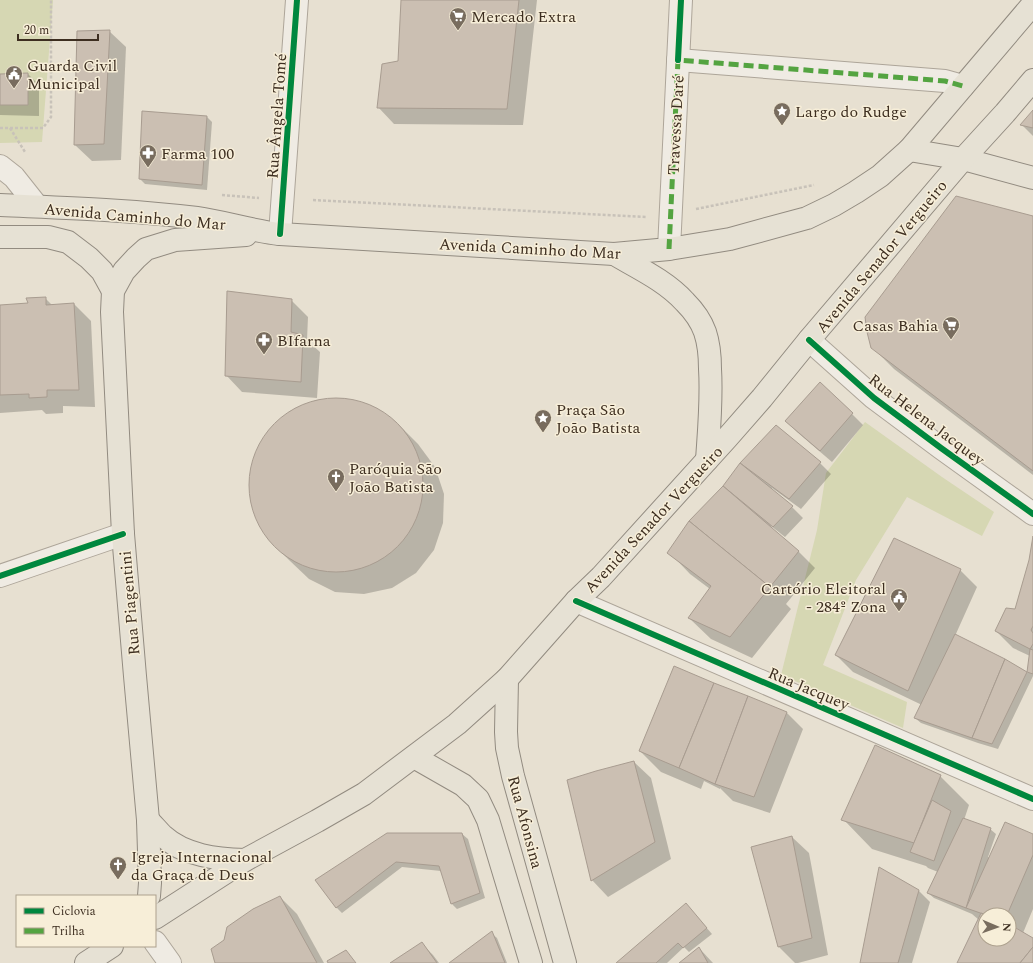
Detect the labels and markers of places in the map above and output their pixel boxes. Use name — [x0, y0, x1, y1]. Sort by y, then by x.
place label: Mercado Extra — [471, 5, 576, 29]
supermarket icon: Mercado Extra — [448, 6, 468, 31]
place label: Guarda Civil Municipal — [27, 54, 117, 96]
public building icon: Guarda Civil Municipal — [4, 64, 24, 89]
place label: Largo do Rudge — [795, 100, 907, 124]
place icon: Largo do Rudge — [772, 101, 792, 126]
place label: Farma 100 — [161, 142, 234, 166]
pharmacy icon: Farma 100 — [138, 143, 158, 168]
place label: Casas Bahia — [853, 314, 938, 338]
supermarket icon: Casas Bahia — [941, 315, 961, 340]
place label: BIfarna — [277, 329, 331, 353]
pharmacy icon: BIfarna — [254, 330, 274, 355]
place label: Praça São João Batista — [556, 398, 641, 440]
place icon: Praça São João Batista — [533, 408, 553, 433]
place label: Paróquia São João Batista — [349, 457, 442, 499]
church icon: Paróquia São João Batista — [326, 467, 346, 492]
place label: Cartório Eleitoral - 284º Zona — [761, 577, 886, 619]
public building icon: Cartório Eleitoral - 284º Zona — [889, 587, 909, 612]
place label: Igreja Internacional da Graça de Deus — [131, 845, 272, 887]
church icon: Igreja Internacional da Graça de Deus — [108, 855, 128, 880]

